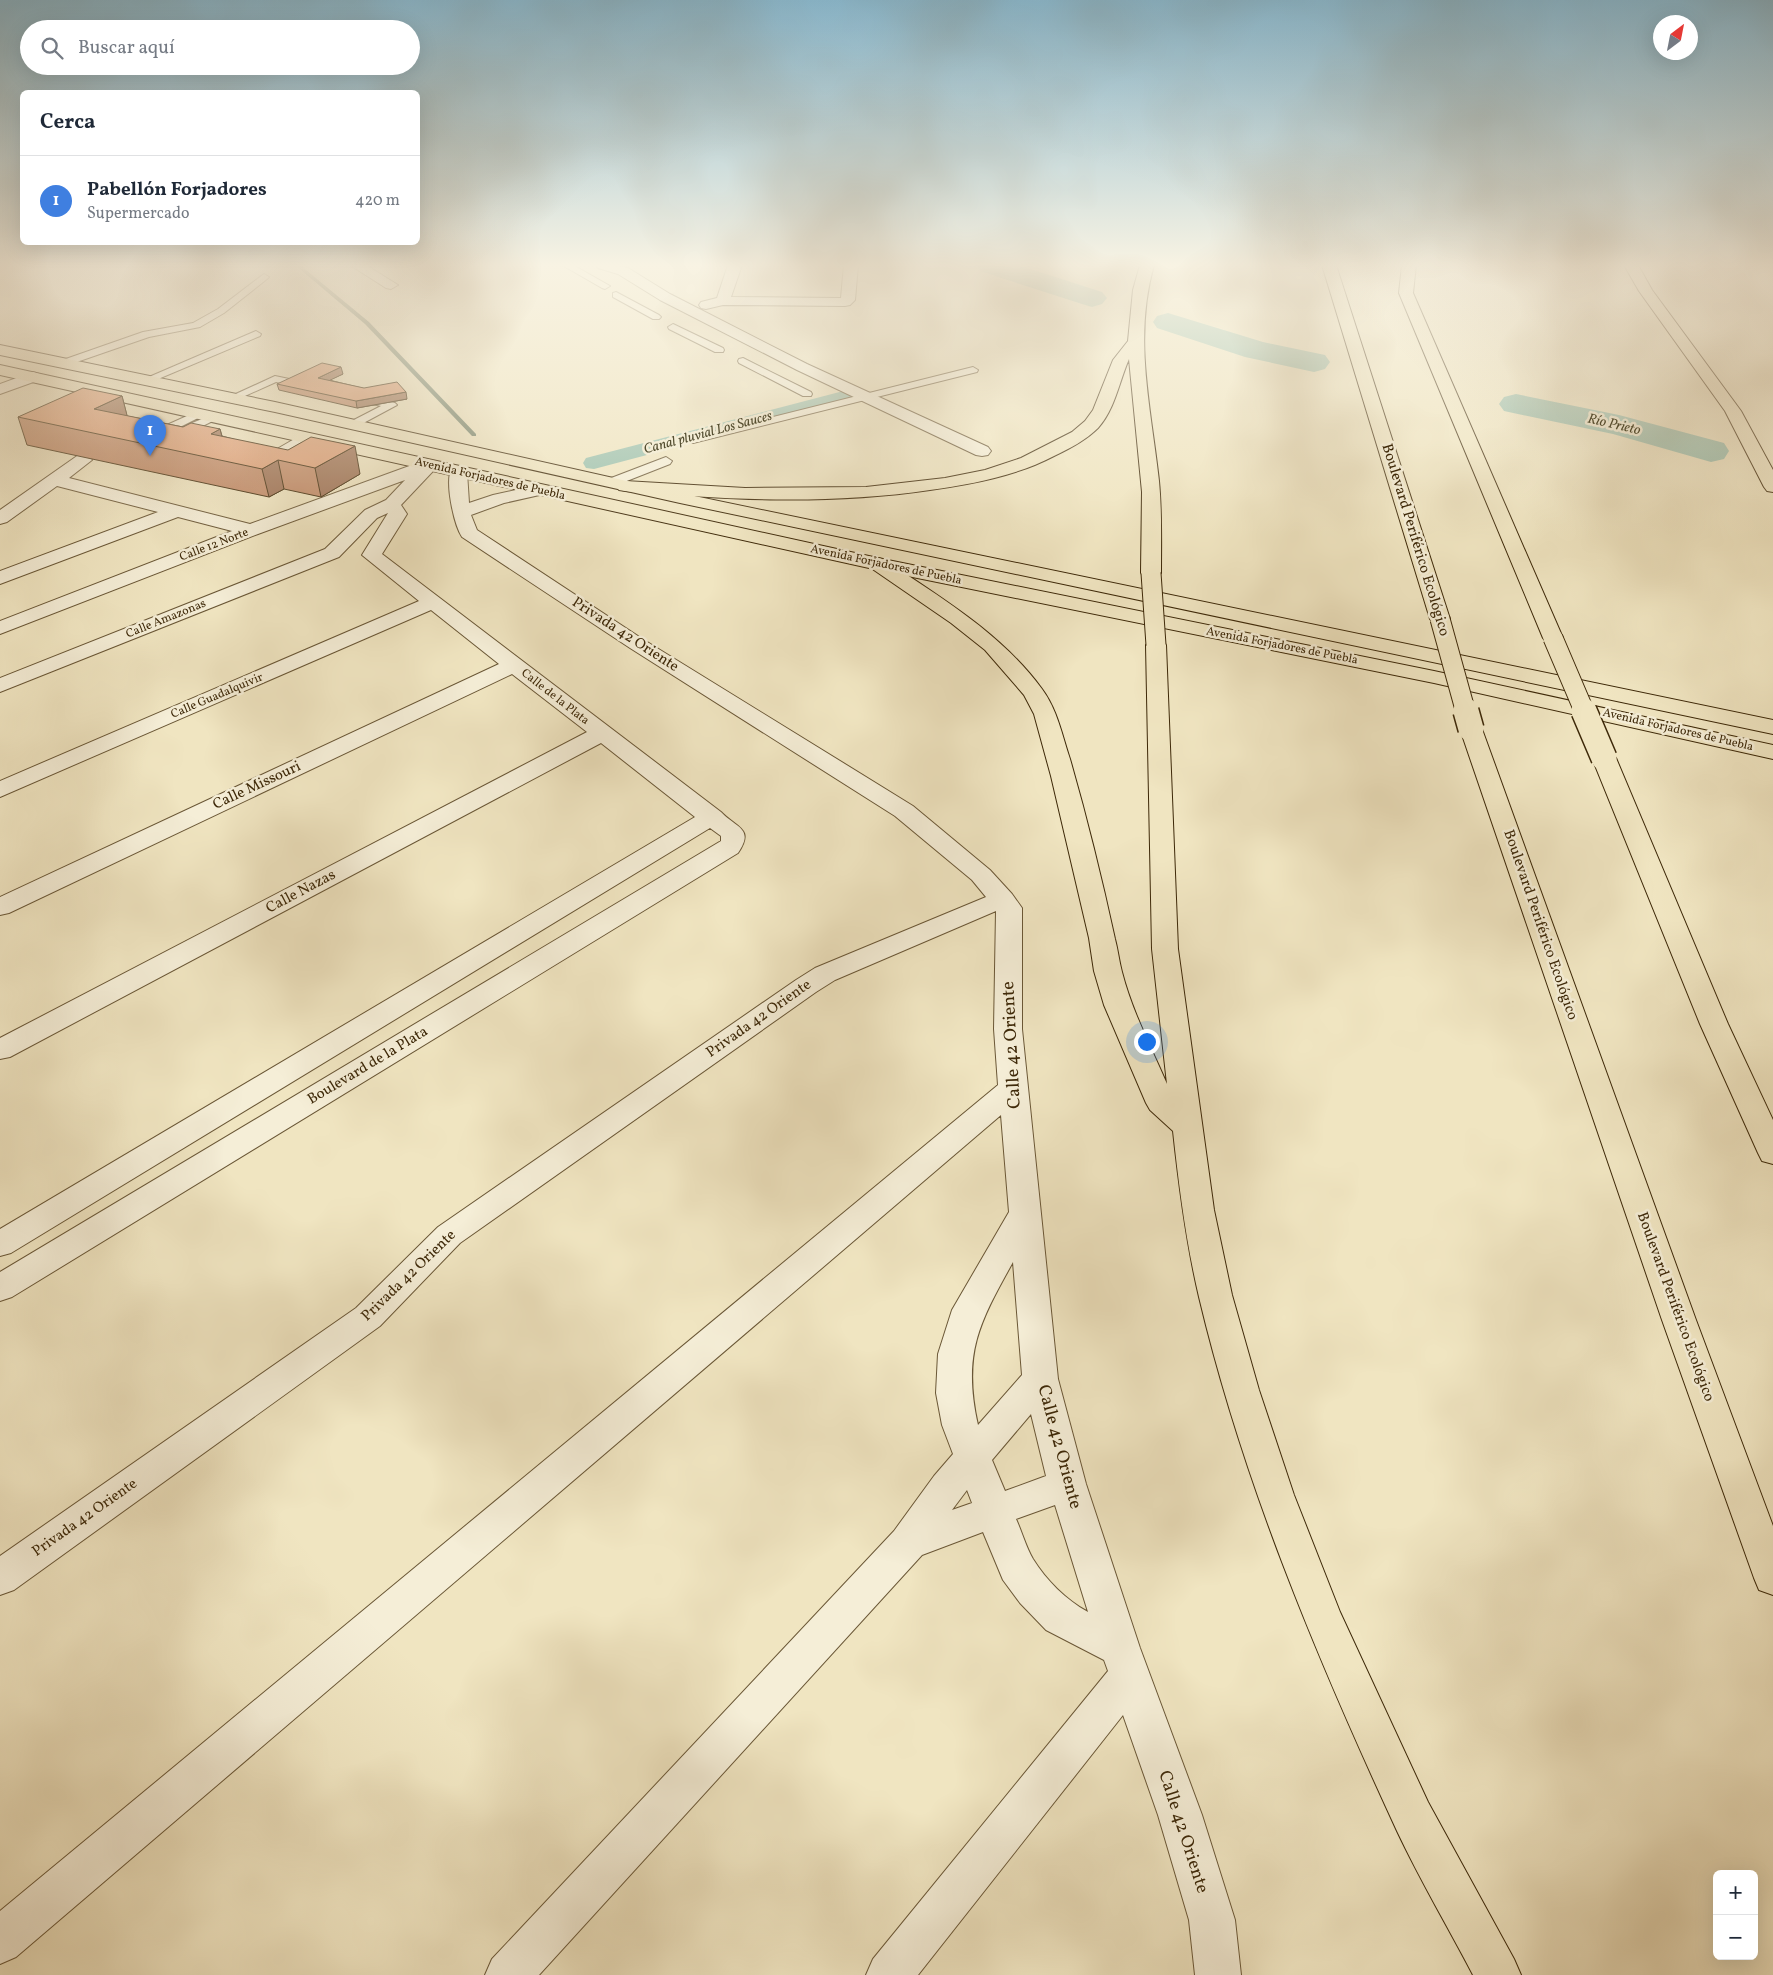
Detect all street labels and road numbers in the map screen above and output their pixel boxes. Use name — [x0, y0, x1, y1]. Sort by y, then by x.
street label: Boulevard Periférico Ecológico — [1376, 441, 1454, 639]
street label: Avenida Forjadores de Puebla — [413, 454, 567, 504]
street label: Calle 12 Norte — [177, 524, 251, 565]
street label: Avenida Forjadores de Puebla — [809, 541, 963, 589]
street label: Privada 42 Oriente — [567, 592, 683, 678]
street label: Calle Amazonas — [124, 596, 208, 642]
street label: Avenida Forjadores de Puebla — [1205, 623, 1359, 669]
street label: Calle de la Plata — [518, 665, 592, 729]
street label: Calle Guadalquivir — [168, 669, 266, 723]
street label: Avenida Forjadores de Puebla — [1601, 705, 1755, 755]
street label: Calle Missouri — [210, 756, 304, 816]
street label: Boulevard Periférico Ecológico — [1497, 827, 1583, 1023]
street label: Calle Nazas — [262, 865, 340, 919]
street label: Privada 42 Oriente — [702, 975, 816, 1063]
street label: Calle 42 Oriente — [996, 981, 1028, 1109]
street label: Boulevard de la Plata — [304, 1022, 432, 1110]
street label: Boulevard Periférico Ecológico — [1631, 1209, 1719, 1405]
street label: Privada 42 Oriente — [357, 1225, 461, 1327]
street label: Calle 42 Oriente — [1030, 1382, 1088, 1512]
street label: Privada 42 Oriente — [28, 1474, 142, 1562]
street label: Calle 42 Oriente — [1151, 1767, 1215, 1897]

